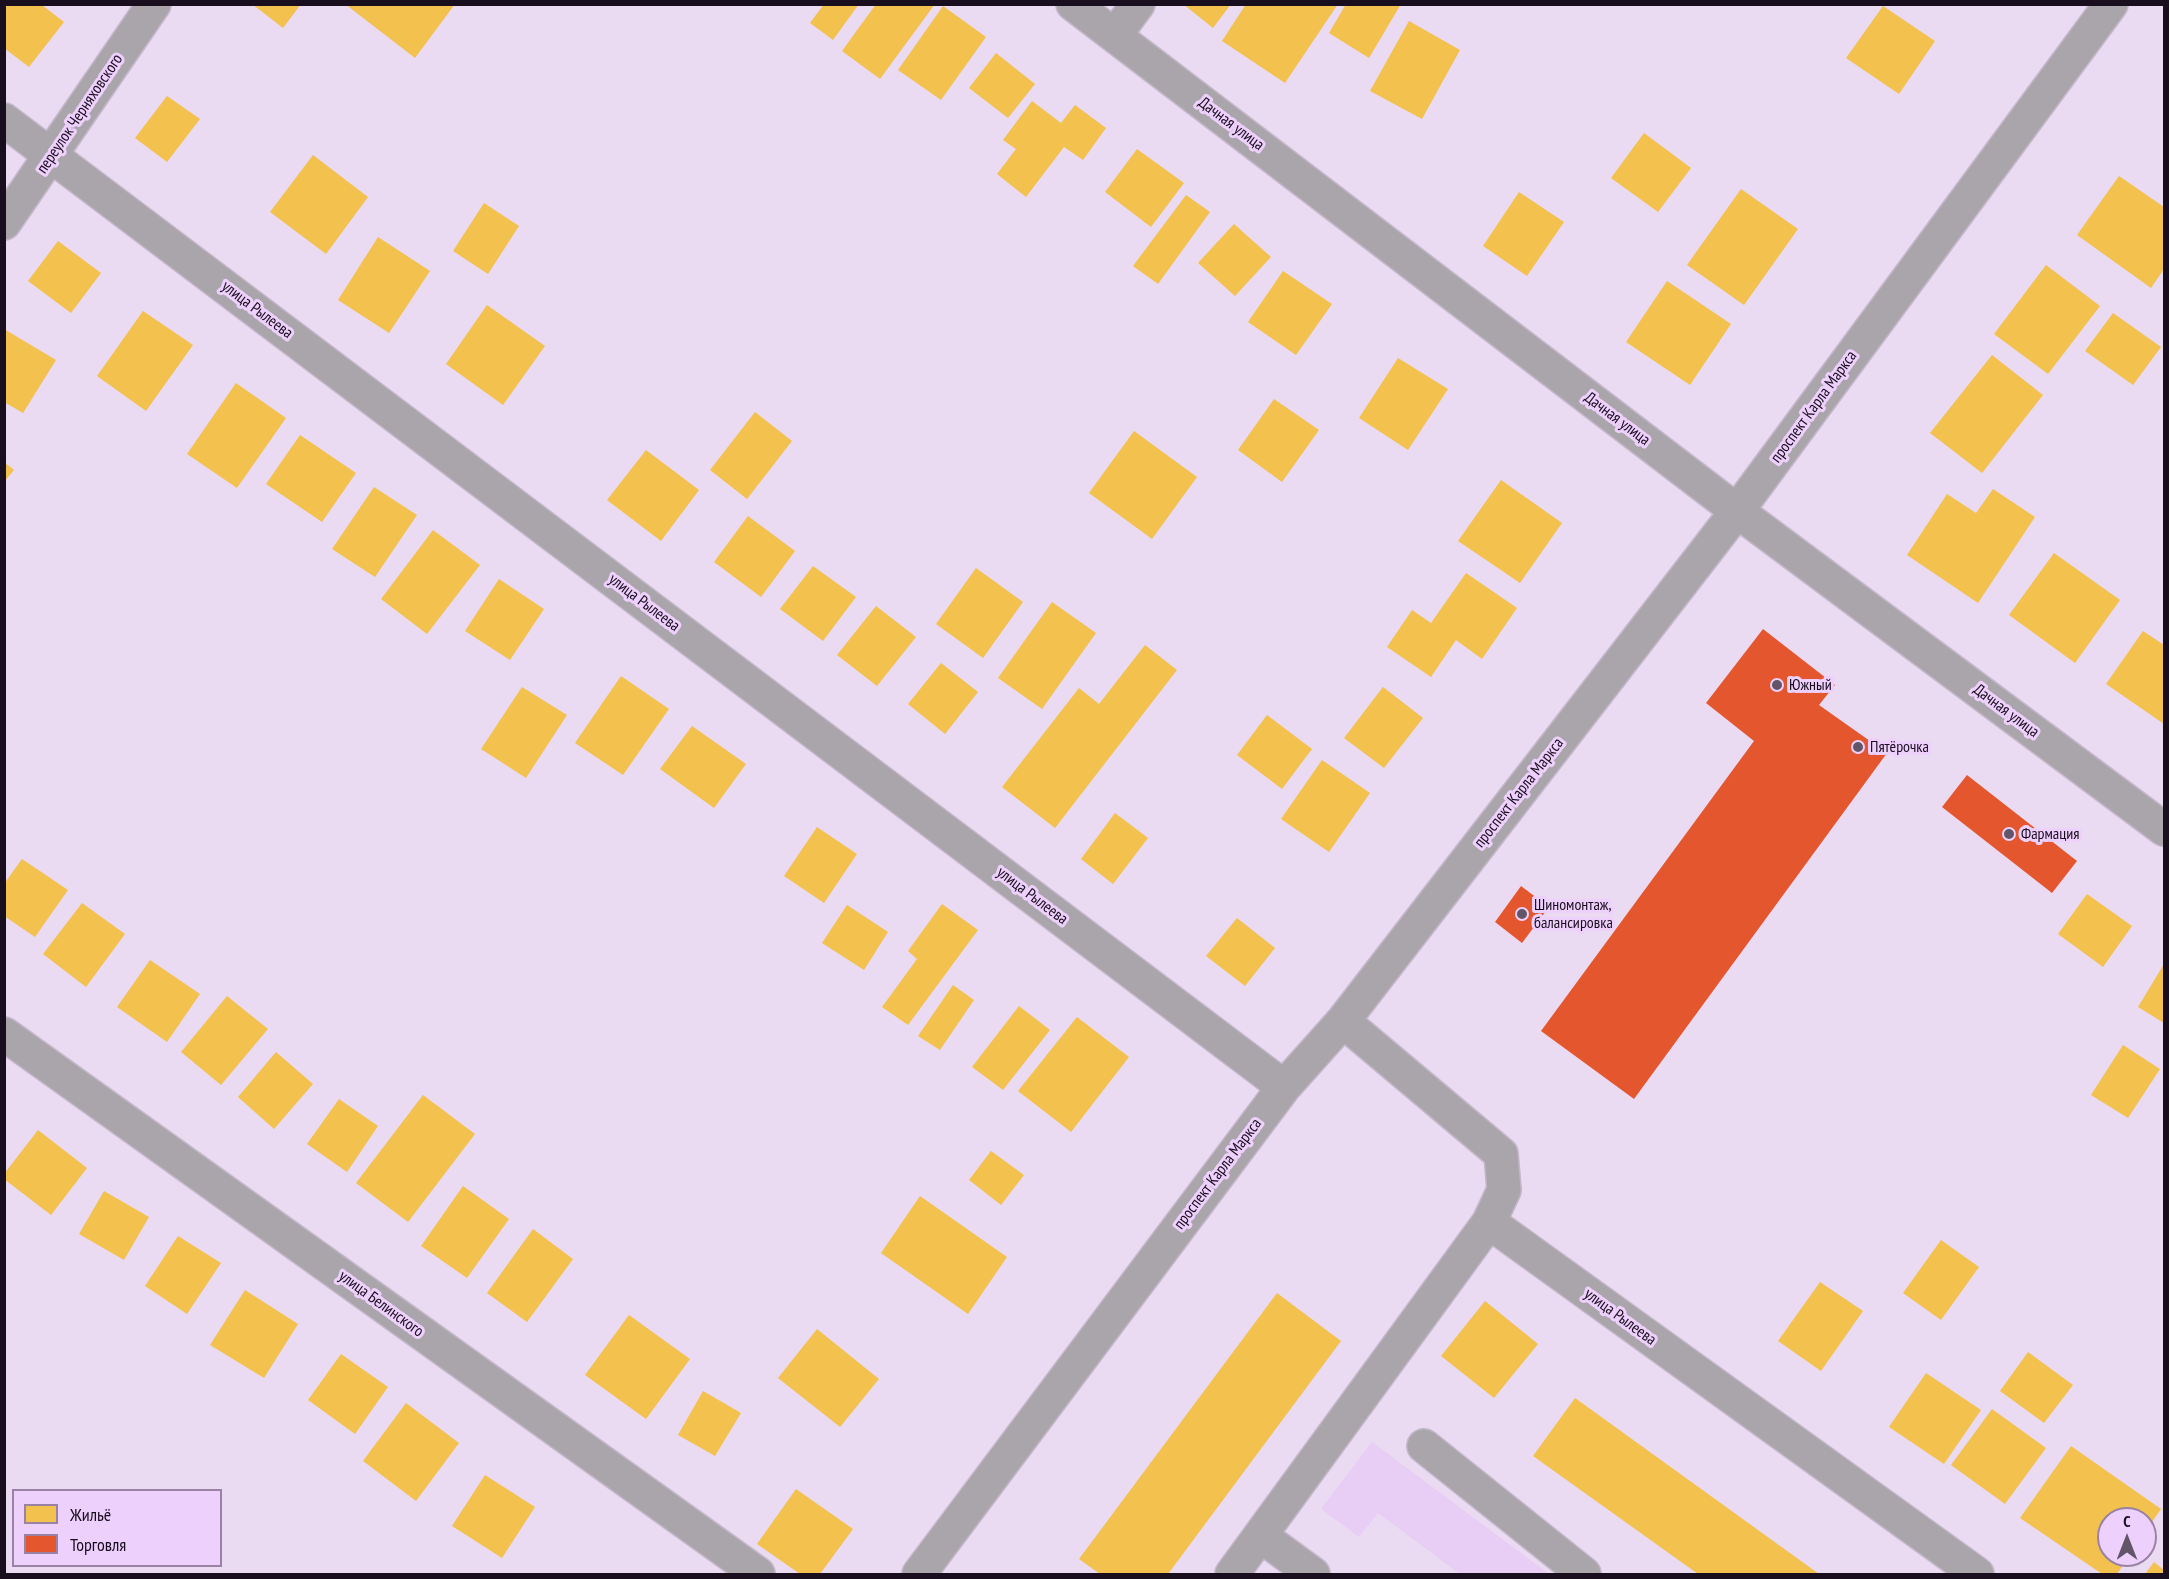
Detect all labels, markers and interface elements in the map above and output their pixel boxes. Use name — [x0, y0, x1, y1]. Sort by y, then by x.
street label: переулок Черняховского — [33, 51, 127, 177]
street label: Дачная улица — [1194, 93, 1268, 155]
street label: улица Рылеева — [218, 277, 296, 343]
street label: проспект Карла Маркса — [1767, 347, 1861, 467]
street label: Дачная улица — [1580, 388, 1654, 450]
street label: улица Рылеева — [605, 570, 683, 636]
place label: Южный — [1789, 675, 1832, 695]
marker: Южный — [1770, 678, 1784, 692]
street label: Дачная улица — [1969, 680, 2043, 742]
street label: проспект Карла Маркса — [1470, 734, 1568, 852]
place label: Пятёрочка — [1870, 737, 1929, 757]
marker: Пятёрочка — [1851, 740, 1865, 754]
place label: Фармация — [2021, 824, 2080, 844]
marker: Фармация — [2002, 827, 2016, 841]
street label: улица Рылеева — [993, 863, 1071, 929]
place label: Шиномонтаж, балансировка — [1534, 895, 1613, 933]
marker: Шиномонтаж, балансировка — [1515, 907, 1529, 921]
street label: проспект Карла Маркса — [1170, 1115, 1266, 1233]
street label: улица Белинского — [335, 1267, 427, 1341]
street label: улица Рылеева — [1580, 1285, 1660, 1349]
legend — [12, 1489, 222, 1567]
text: Жильё — [70, 1503, 111, 1526]
north arrow — [2097, 1507, 2157, 1567]
text: С — [2123, 1511, 2131, 1531]
text: Торговля — [70, 1533, 126, 1556]

